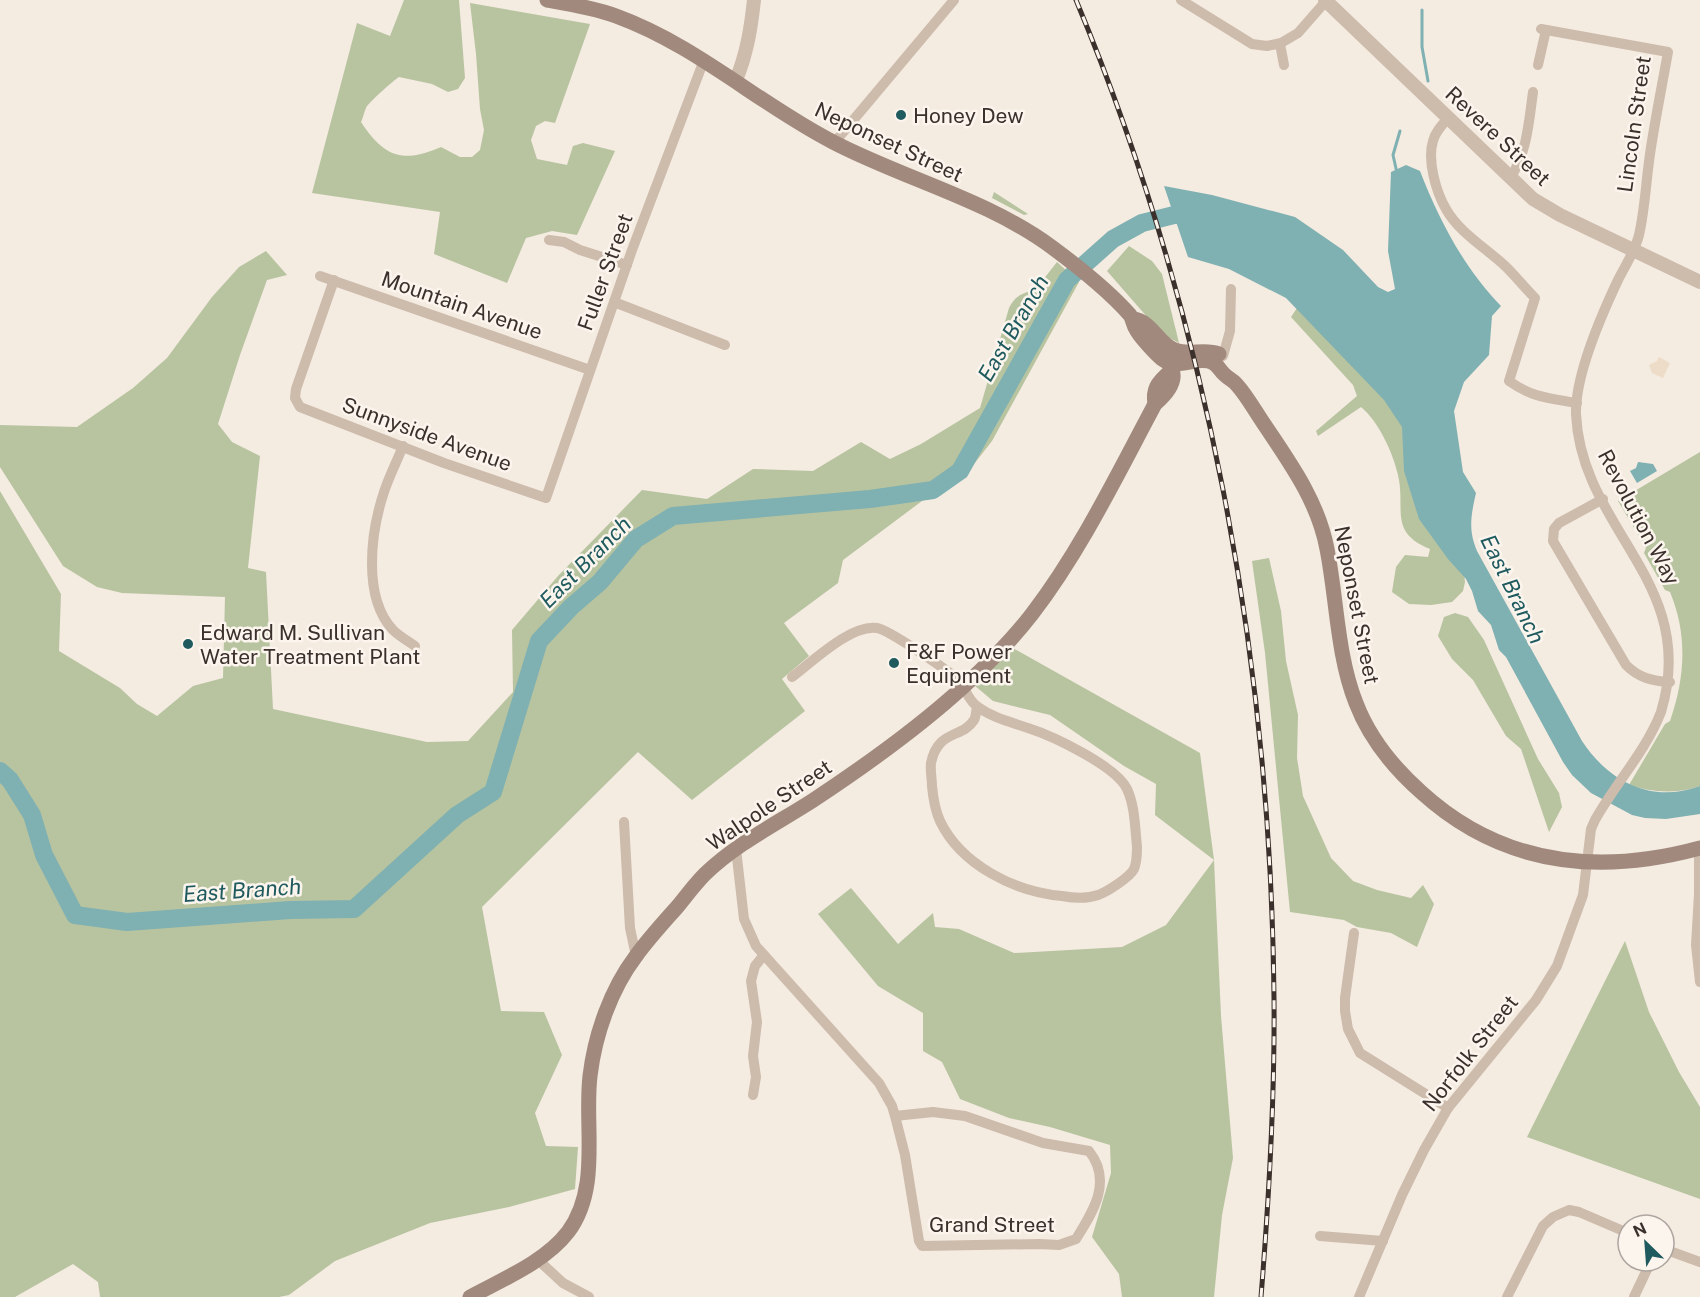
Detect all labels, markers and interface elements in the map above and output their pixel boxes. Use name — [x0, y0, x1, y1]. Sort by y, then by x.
street label: Lincoln Street — [1612, 54, 1656, 194]
street label: Revere Street — [1440, 81, 1556, 191]
street label: Neponset Street — [811, 97, 967, 187]
place label: Honey Dew — [913, 103, 1024, 128]
marker: Honey Dew — [894, 108, 908, 122]
street label: Fuller Street — [572, 210, 638, 334]
street label: Mountain Avenue — [378, 266, 546, 344]
water label: East Branch — [972, 270, 1054, 386]
street label: Sunnyside Avenue — [339, 392, 515, 476]
street label: Revolution Way — [1593, 445, 1685, 589]
water label: East Branch — [534, 511, 636, 613]
street label: Neponset Street — [1329, 524, 1385, 686]
water label: East Branch — [1475, 530, 1551, 648]
place label: Edward M. Sullivan Water Treatment Plant — [200, 620, 420, 669]
marker: Edward M. Sullivan Water Treatment Plant — [181, 637, 195, 651]
place label: F&F Power Equipment — [906, 639, 1012, 688]
marker: F&F Power Equipment — [887, 656, 901, 670]
street label: Walpole Street — [702, 754, 836, 856]
water label: East Branch — [182, 873, 302, 907]
street label: Norfolk Street — [1417, 990, 1523, 1116]
street label: Grand Street — [929, 1212, 1055, 1237]
north arrow — [1616, 1213, 1676, 1273]
text: N — [1630, 1219, 1650, 1241]

